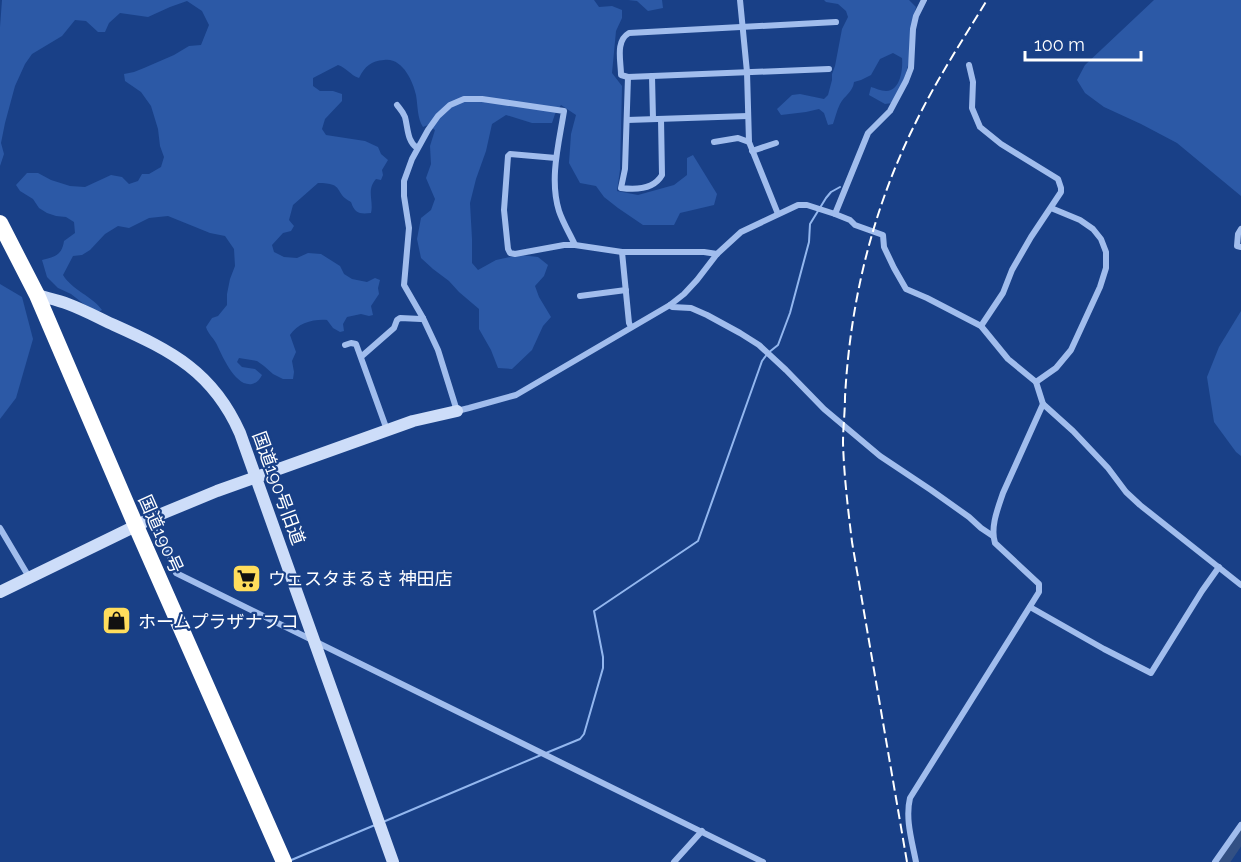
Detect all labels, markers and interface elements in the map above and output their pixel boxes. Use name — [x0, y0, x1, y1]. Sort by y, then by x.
scale bar — [1025, 24, 1140, 62]
text: 100 m — [1034, 34, 1085, 55]
street label: 国道190号旧道 — [249, 428, 309, 548]
street label: 国道190号 — [134, 492, 188, 576]
supermarket icon: ウェスタまるき 神田店 — [231, 562, 263, 594]
place label: ウェスタまるき 神田店 — [268, 568, 453, 589]
shop icon: ホームプラザナフコ — [101, 605, 133, 637]
place label: ホームプラザナフコ — [138, 611, 298, 632]

